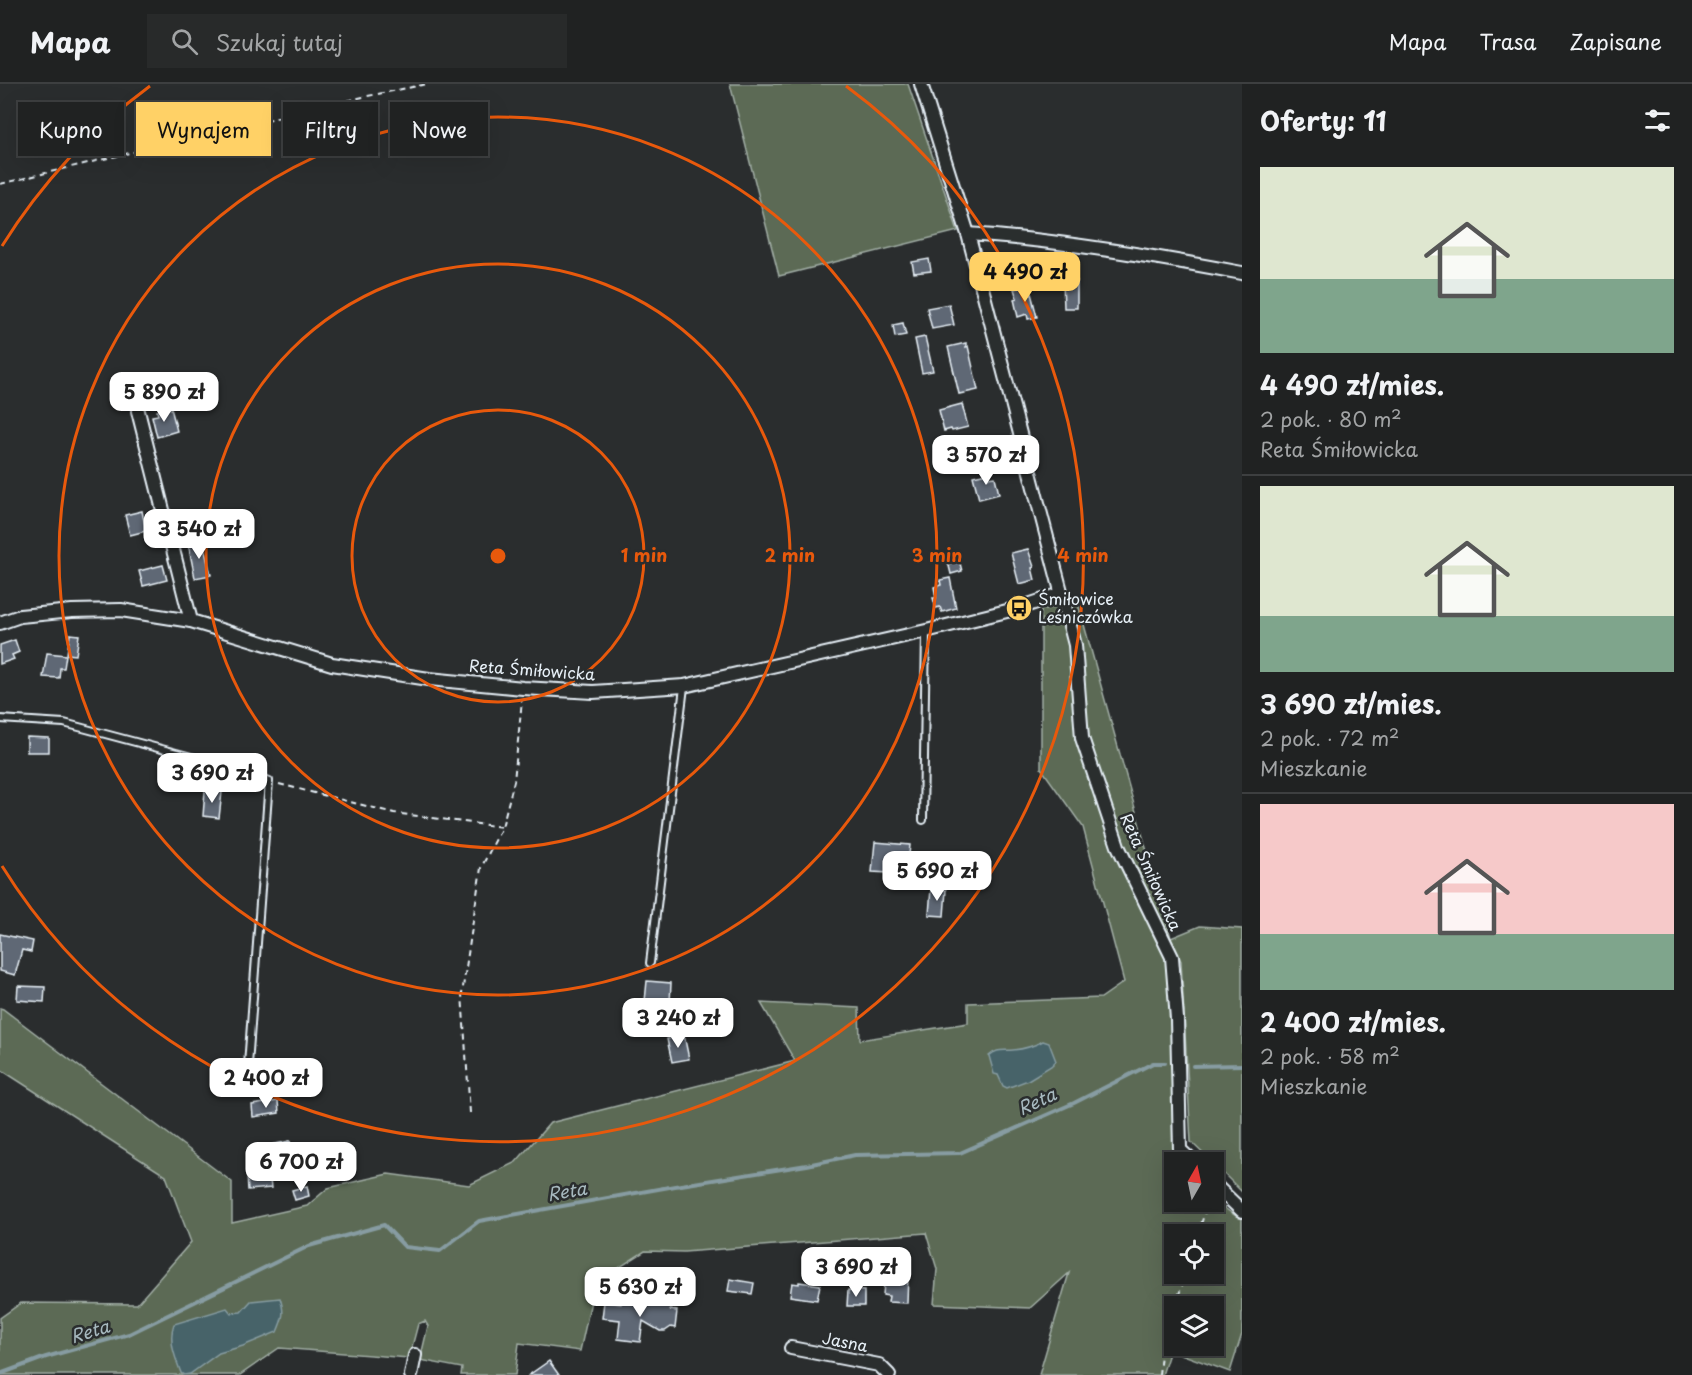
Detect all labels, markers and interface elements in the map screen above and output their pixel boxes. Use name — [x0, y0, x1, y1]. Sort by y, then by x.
search box — [147, 14, 567, 68]
text: Mapa — [30, 20, 111, 63]
icon: search — [168, 25, 201, 58]
text: Szukaj tutaj — [216, 25, 343, 58]
text: Mapa — [1389, 25, 1446, 57]
text: Trasa — [1479, 25, 1536, 57]
text: Zapisane — [1569, 25, 1662, 57]
text: Oferty: 11 — [1260, 101, 1387, 140]
chip: Kupno — [18, 102, 124, 156]
chip: Wynajem — [136, 102, 271, 156]
chip: Filtry — [283, 102, 378, 156]
chip: Nowe — [390, 102, 488, 156]
icon: filters — [1641, 104, 1674, 137]
icon: home — [1413, 206, 1521, 314]
pin: 4 490 zł — [963, 252, 1087, 303]
text: 4 490 zł — [983, 256, 1067, 286]
text: 4 490 zł/mies. — [1260, 365, 1444, 404]
pin: 5 890 zł — [102, 372, 226, 423]
text: 5 890 zł — [124, 376, 204, 406]
text: 2 pok. · 80 m² — [1260, 404, 1402, 434]
text: Reta Śmiłowicka — [1260, 434, 1418, 464]
pin: 3 570 zł — [924, 435, 1048, 486]
text: 3 570 zł — [946, 439, 1026, 469]
pin: 3 540 zł — [137, 509, 261, 560]
text: 3 540 zł — [157, 513, 241, 543]
icon: home — [1413, 525, 1521, 633]
text: 1 min — [621, 541, 667, 568]
text: 2 min — [765, 541, 815, 568]
text: 3 min — [912, 541, 962, 568]
text: 4 min — [1057, 541, 1109, 568]
centre of rings — [488, 546, 508, 566]
place label: Śmiłowice Leśniczówka — [1038, 586, 1133, 628]
bus stop icon: Śmiłowice Leśniczówka — [1004, 593, 1034, 623]
street label: Reta Śmiłowicka — [468, 653, 596, 685]
text: 3 690 zł/mies. — [1260, 684, 1442, 723]
text: 2 pok. · 72 m² — [1260, 723, 1399, 753]
pin: 3 690 zł — [150, 753, 274, 804]
text: Mieszkanie — [1260, 753, 1368, 783]
text: 3 690 zł — [171, 757, 253, 787]
street label: Reta Śmiłowicka — [1115, 809, 1189, 934]
icon: home — [1413, 843, 1521, 951]
pin: 5 690 zł — [875, 851, 999, 902]
text: 5 690 zł — [896, 855, 978, 885]
pin: 3 240 zł — [616, 998, 740, 1049]
text: 3 240 zł — [636, 1002, 720, 1032]
text: 2 400 zł/mies. — [1260, 1002, 1446, 1041]
text: 2 pok. · 58 m² — [1260, 1041, 1400, 1071]
pin: 2 400 zł — [204, 1058, 328, 1109]
text: 2 400 zł — [224, 1062, 308, 1092]
text: Mieszkanie — [1260, 1071, 1368, 1101]
water label: Reta — [1013, 1080, 1061, 1121]
pin: 6 700 zł — [239, 1142, 363, 1193]
text: 6 700 zł — [259, 1146, 343, 1176]
north arrow — [1164, 1152, 1224, 1212]
map controls — [1164, 1152, 1224, 1356]
water label: Reta — [545, 1174, 589, 1207]
button: locate — [1164, 1224, 1224, 1284]
pin: 3 690 zł — [794, 1247, 918, 1298]
text: 3 690 zł — [815, 1251, 897, 1281]
pin: 5 630 zł — [578, 1267, 702, 1318]
text: 5 630 zł — [599, 1271, 681, 1301]
button: layers — [1164, 1296, 1224, 1356]
water label: Reta — [67, 1312, 113, 1349]
street label: Jasna — [820, 1325, 870, 1357]

